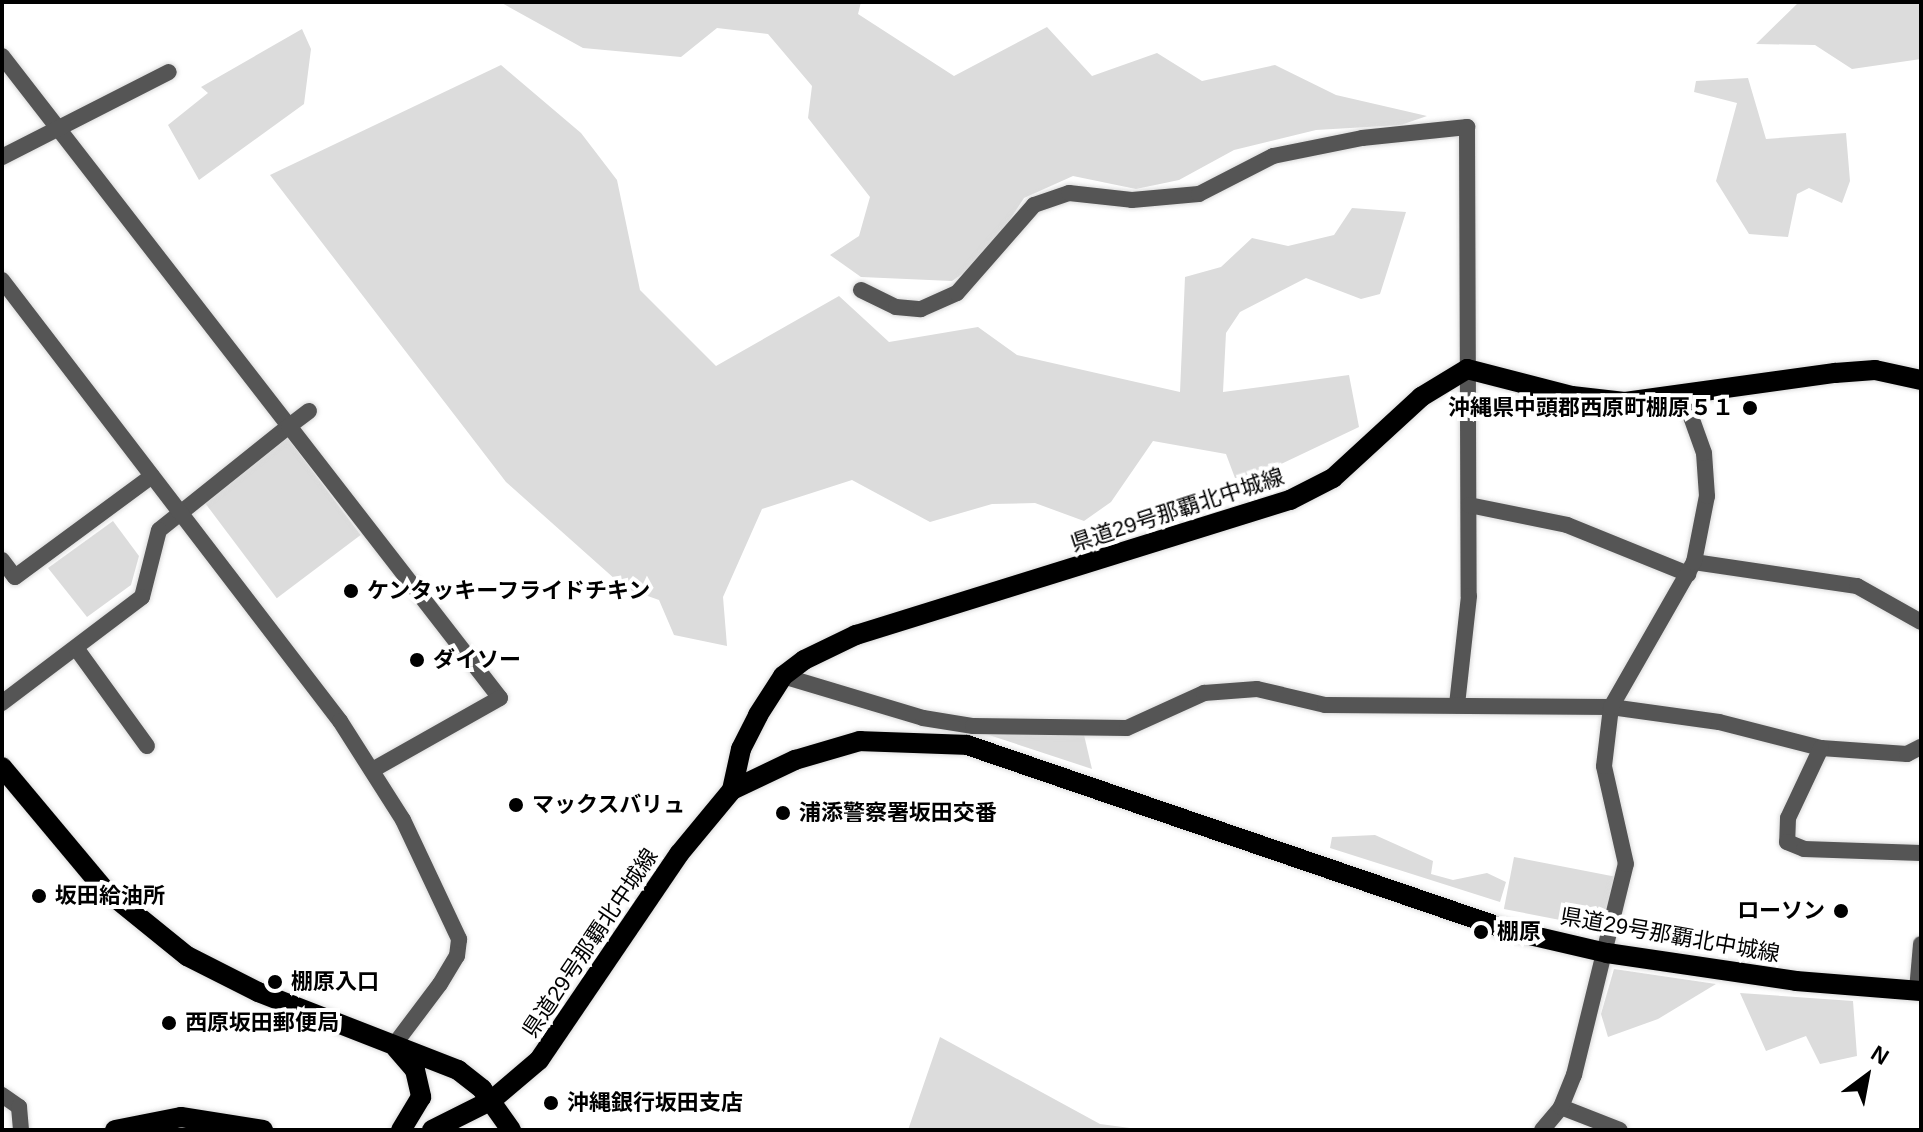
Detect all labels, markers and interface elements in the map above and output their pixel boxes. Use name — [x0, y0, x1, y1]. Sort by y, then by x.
place label: 沖縄県中頭郡西原町棚原５１ — [1448, 395, 1734, 421]
marker: 沖縄県中頭郡西原町棚原５１ — [1741, 399, 1759, 417]
street label: 県道29号那覇北中城線 — [1067, 463, 1287, 557]
place label: ケンタッキーフライドチキン — [367, 578, 653, 604]
marker: ケンタッキーフライドチキン — [342, 582, 360, 600]
place label: ダイソー — [433, 647, 521, 673]
marker: ダイソー — [408, 651, 426, 669]
place label: マックスバリュ — [532, 792, 686, 818]
marker: マックスバリュ — [507, 796, 525, 814]
place label: 浦添警察署坂田交番 — [799, 800, 997, 826]
marker: 浦添警察署坂田交番 — [774, 804, 792, 822]
street label: 県道29号那覇北中城線 — [517, 843, 663, 1043]
place label: 坂田給油所 — [55, 883, 165, 909]
marker: 坂田給油所 — [30, 887, 48, 905]
place label: ローソン — [1737, 898, 1825, 924]
marker: ローソン — [1832, 902, 1850, 920]
street label: 県道29号那覇北中城線 — [1558, 903, 1782, 967]
place label: 棚原 — [1497, 919, 1541, 945]
marker: 棚原 — [1472, 923, 1490, 941]
place label: 棚原入口 — [291, 969, 379, 995]
marker: 棚原入口 — [266, 973, 284, 991]
place label: 西原坂田郵便局 — [185, 1010, 339, 1036]
marker: 西原坂田郵便局 — [160, 1014, 178, 1032]
north arrow — [1827, 1036, 1907, 1116]
text: N — [1867, 1040, 1893, 1070]
place label: 沖縄銀行坂田支店 — [567, 1090, 743, 1116]
marker: 沖縄銀行坂田支店 — [542, 1094, 560, 1112]

